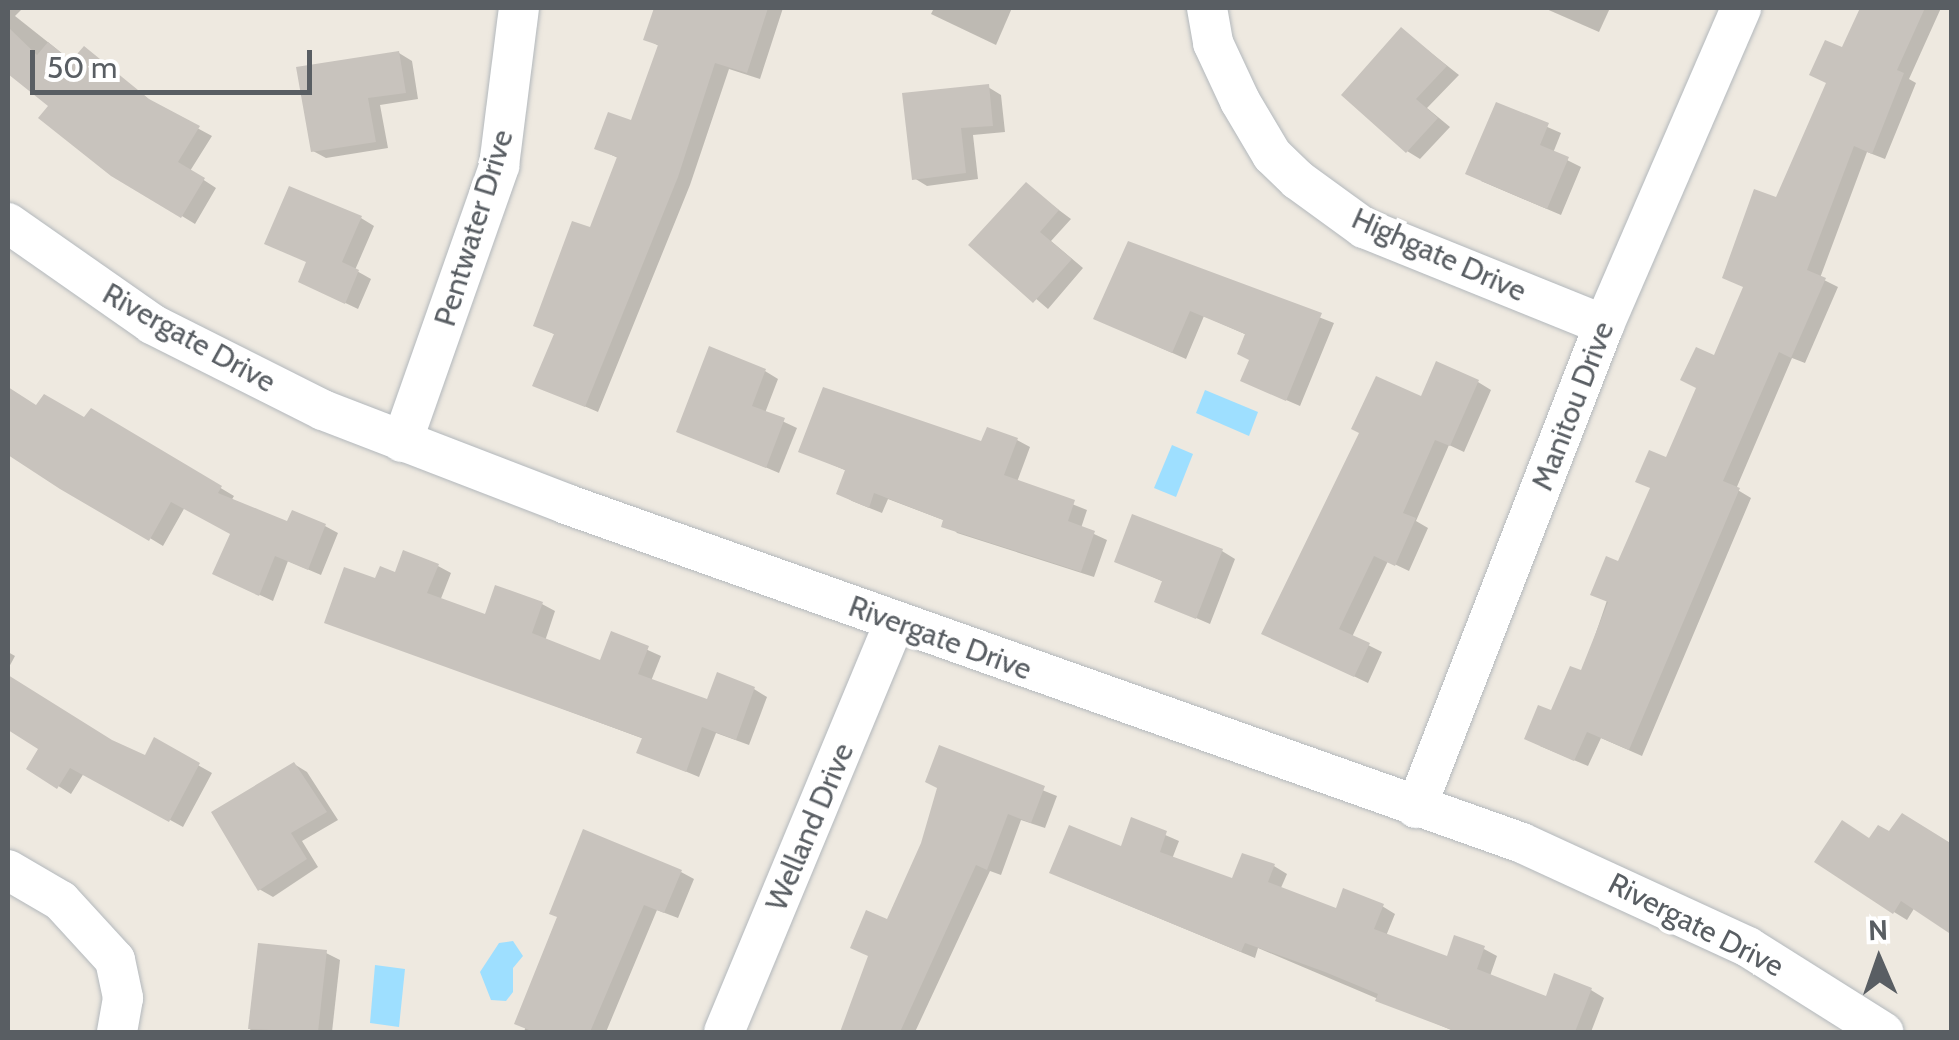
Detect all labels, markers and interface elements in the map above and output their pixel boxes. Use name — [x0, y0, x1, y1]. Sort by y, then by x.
scale bar — [35, 30, 318, 92]
text: 50 m — [47, 49, 117, 86]
street label: Pentwater Drive — [427, 125, 521, 331]
street label: Highgate Drive — [1346, 201, 1532, 309]
street label: Rivergate Drive — [96, 276, 282, 400]
street label: Manitou Drive — [1524, 316, 1622, 496]
street label: Rivergate Drive — [844, 588, 1036, 688]
street label: Welland Drive — [759, 738, 861, 916]
street label: Rivergate Drive — [1602, 865, 1790, 985]
north arrow — [1829, 910, 1929, 1010]
text: N — [1867, 913, 1888, 947]

